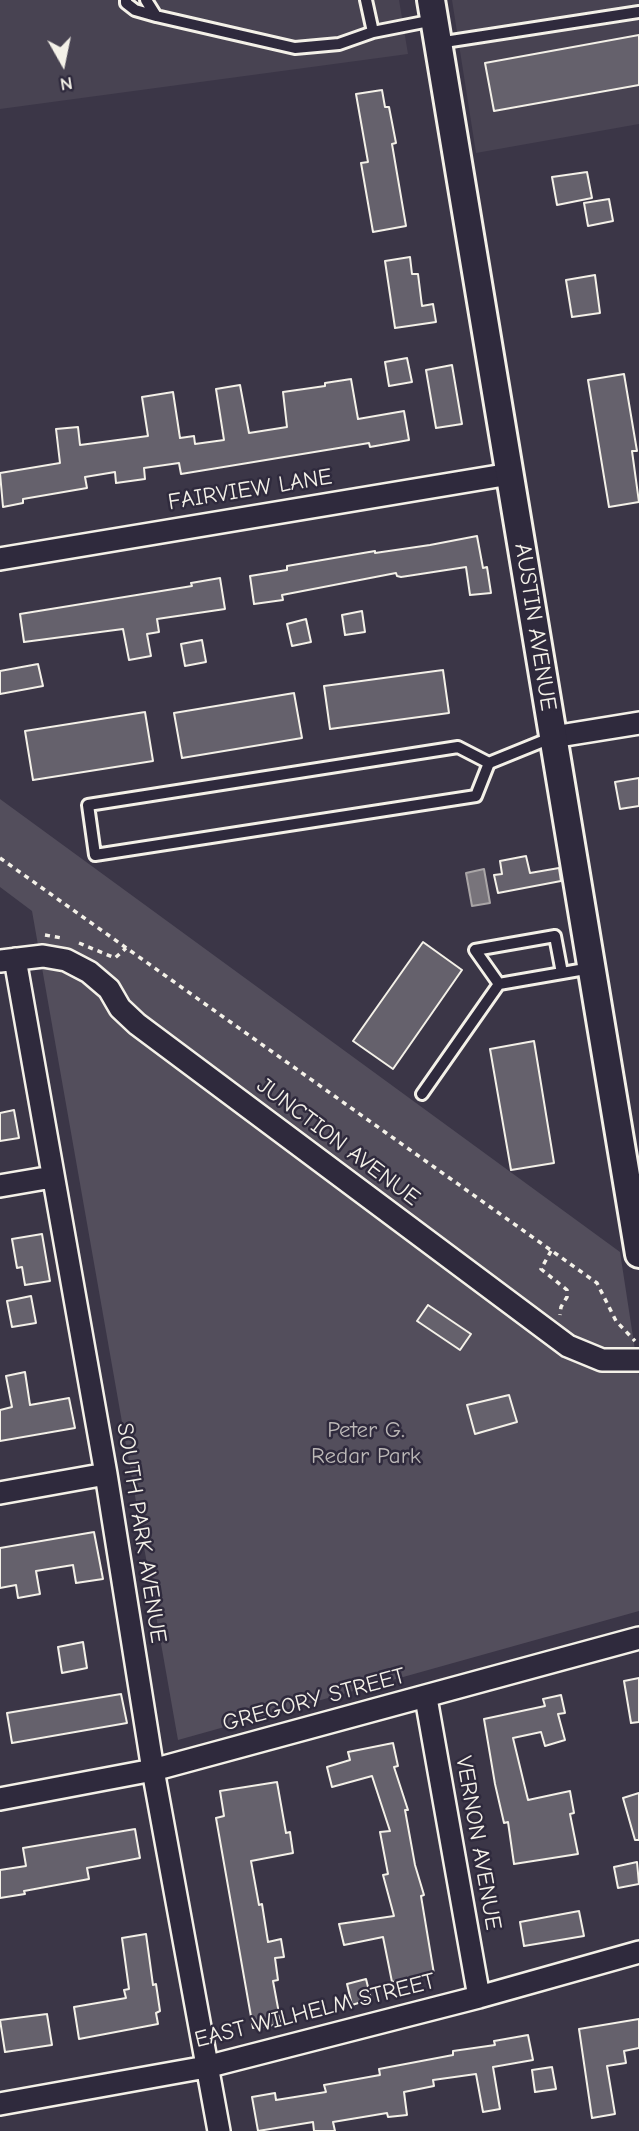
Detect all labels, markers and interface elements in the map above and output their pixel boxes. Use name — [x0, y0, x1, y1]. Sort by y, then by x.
north arrow — [28, 28, 98, 98]
text: N — [58, 72, 74, 96]
street label: FAIRVIEW LANE — [166, 463, 334, 517]
street label: AUSTIN AVENUE — [508, 541, 562, 713]
street label: JUNCTION AVENUE — [251, 1072, 425, 1212]
park label: Peter G. Redar Park — [311, 1416, 421, 1470]
street label: SOUTH PARK AVENUE — [110, 1421, 172, 1645]
street label: GREGORY STREET — [219, 1662, 409, 1738]
street label: VERNON AVENUE — [449, 1754, 507, 1932]
street label: EAST WILHELM STREET — [192, 1968, 438, 2054]

